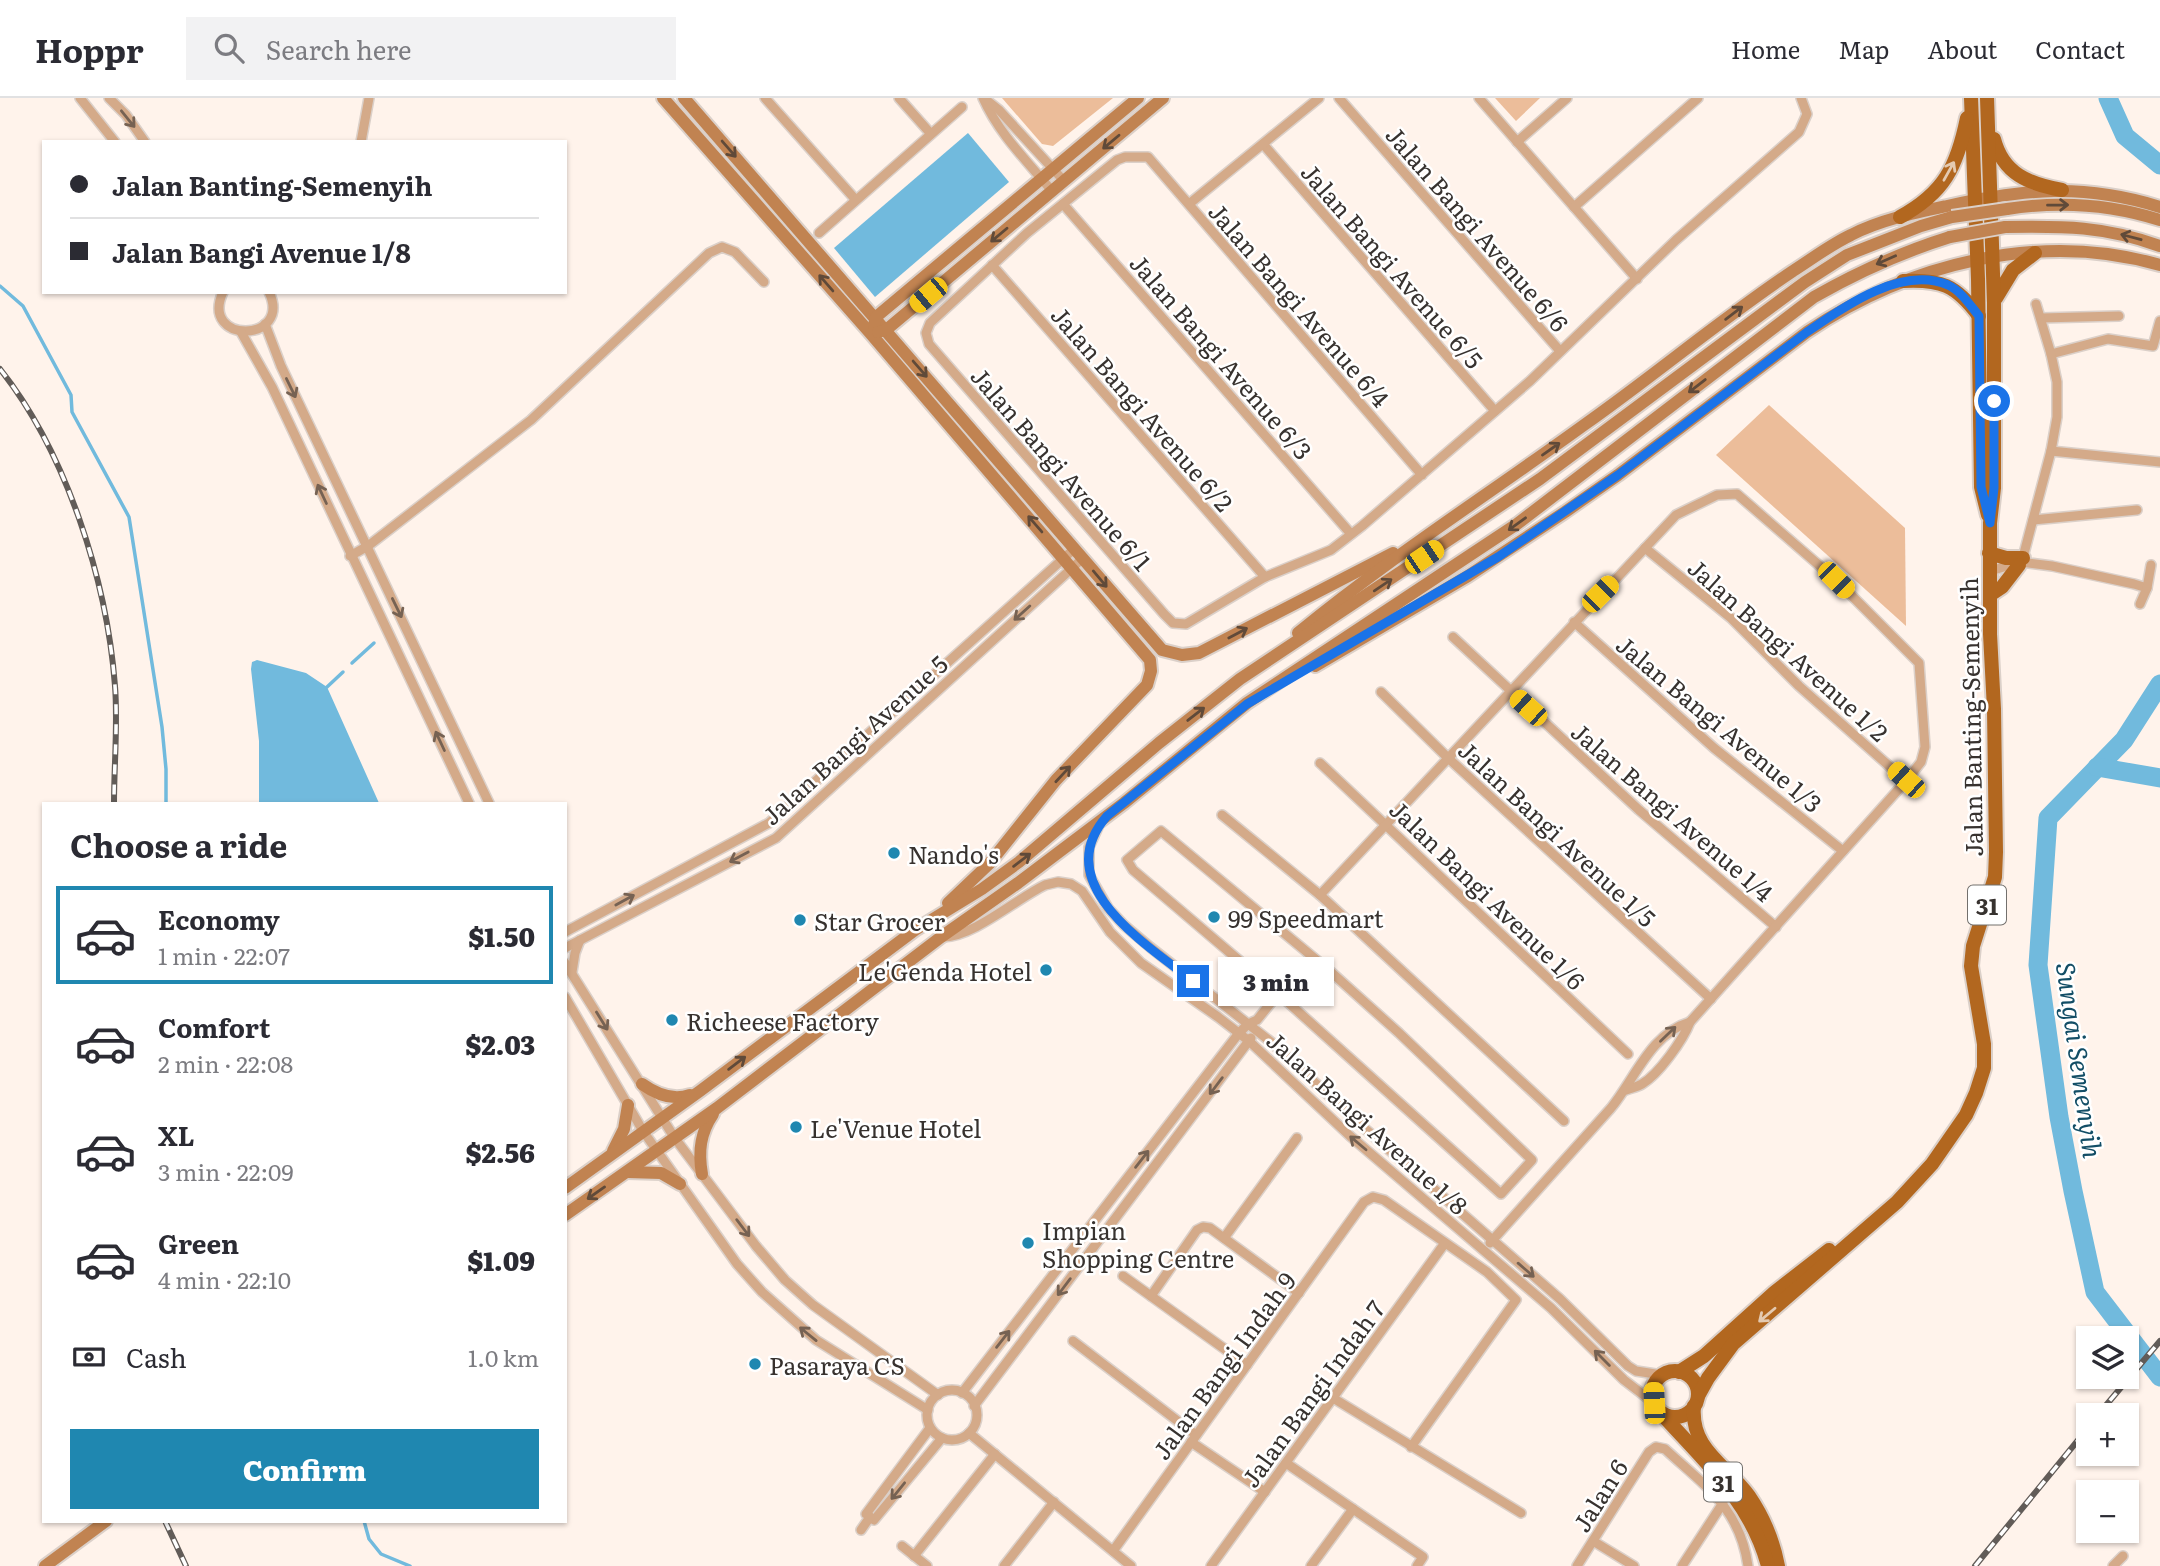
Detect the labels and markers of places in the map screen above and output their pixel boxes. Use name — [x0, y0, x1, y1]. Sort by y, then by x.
place label: Nando's — [908, 836, 999, 871]
marker: Nando's — [886, 845, 902, 861]
place label: 99 Speedmart — [1228, 900, 1384, 935]
place label: Star Grocer — [814, 903, 946, 938]
marker: 99 Speedmart — [1206, 909, 1222, 925]
marker: Star Grocer — [792, 912, 808, 928]
place label: Le'Genda Hotel — [858, 953, 1032, 988]
marker: Le'Genda Hotel — [1038, 962, 1054, 978]
place label: Richeese Factory — [686, 1003, 879, 1038]
marker: Richeese Factory — [664, 1012, 680, 1028]
place label: Le'Venue Hotel — [810, 1110, 981, 1145]
marker: Le'Venue Hotel — [788, 1119, 804, 1135]
place label: Impian Shopping Centre — [1042, 1212, 1234, 1275]
marker: Impian Shopping Centre — [1020, 1235, 1036, 1251]
place label: Pasaraya CS — [769, 1347, 905, 1382]
marker: Pasaraya CS — [747, 1356, 763, 1372]

